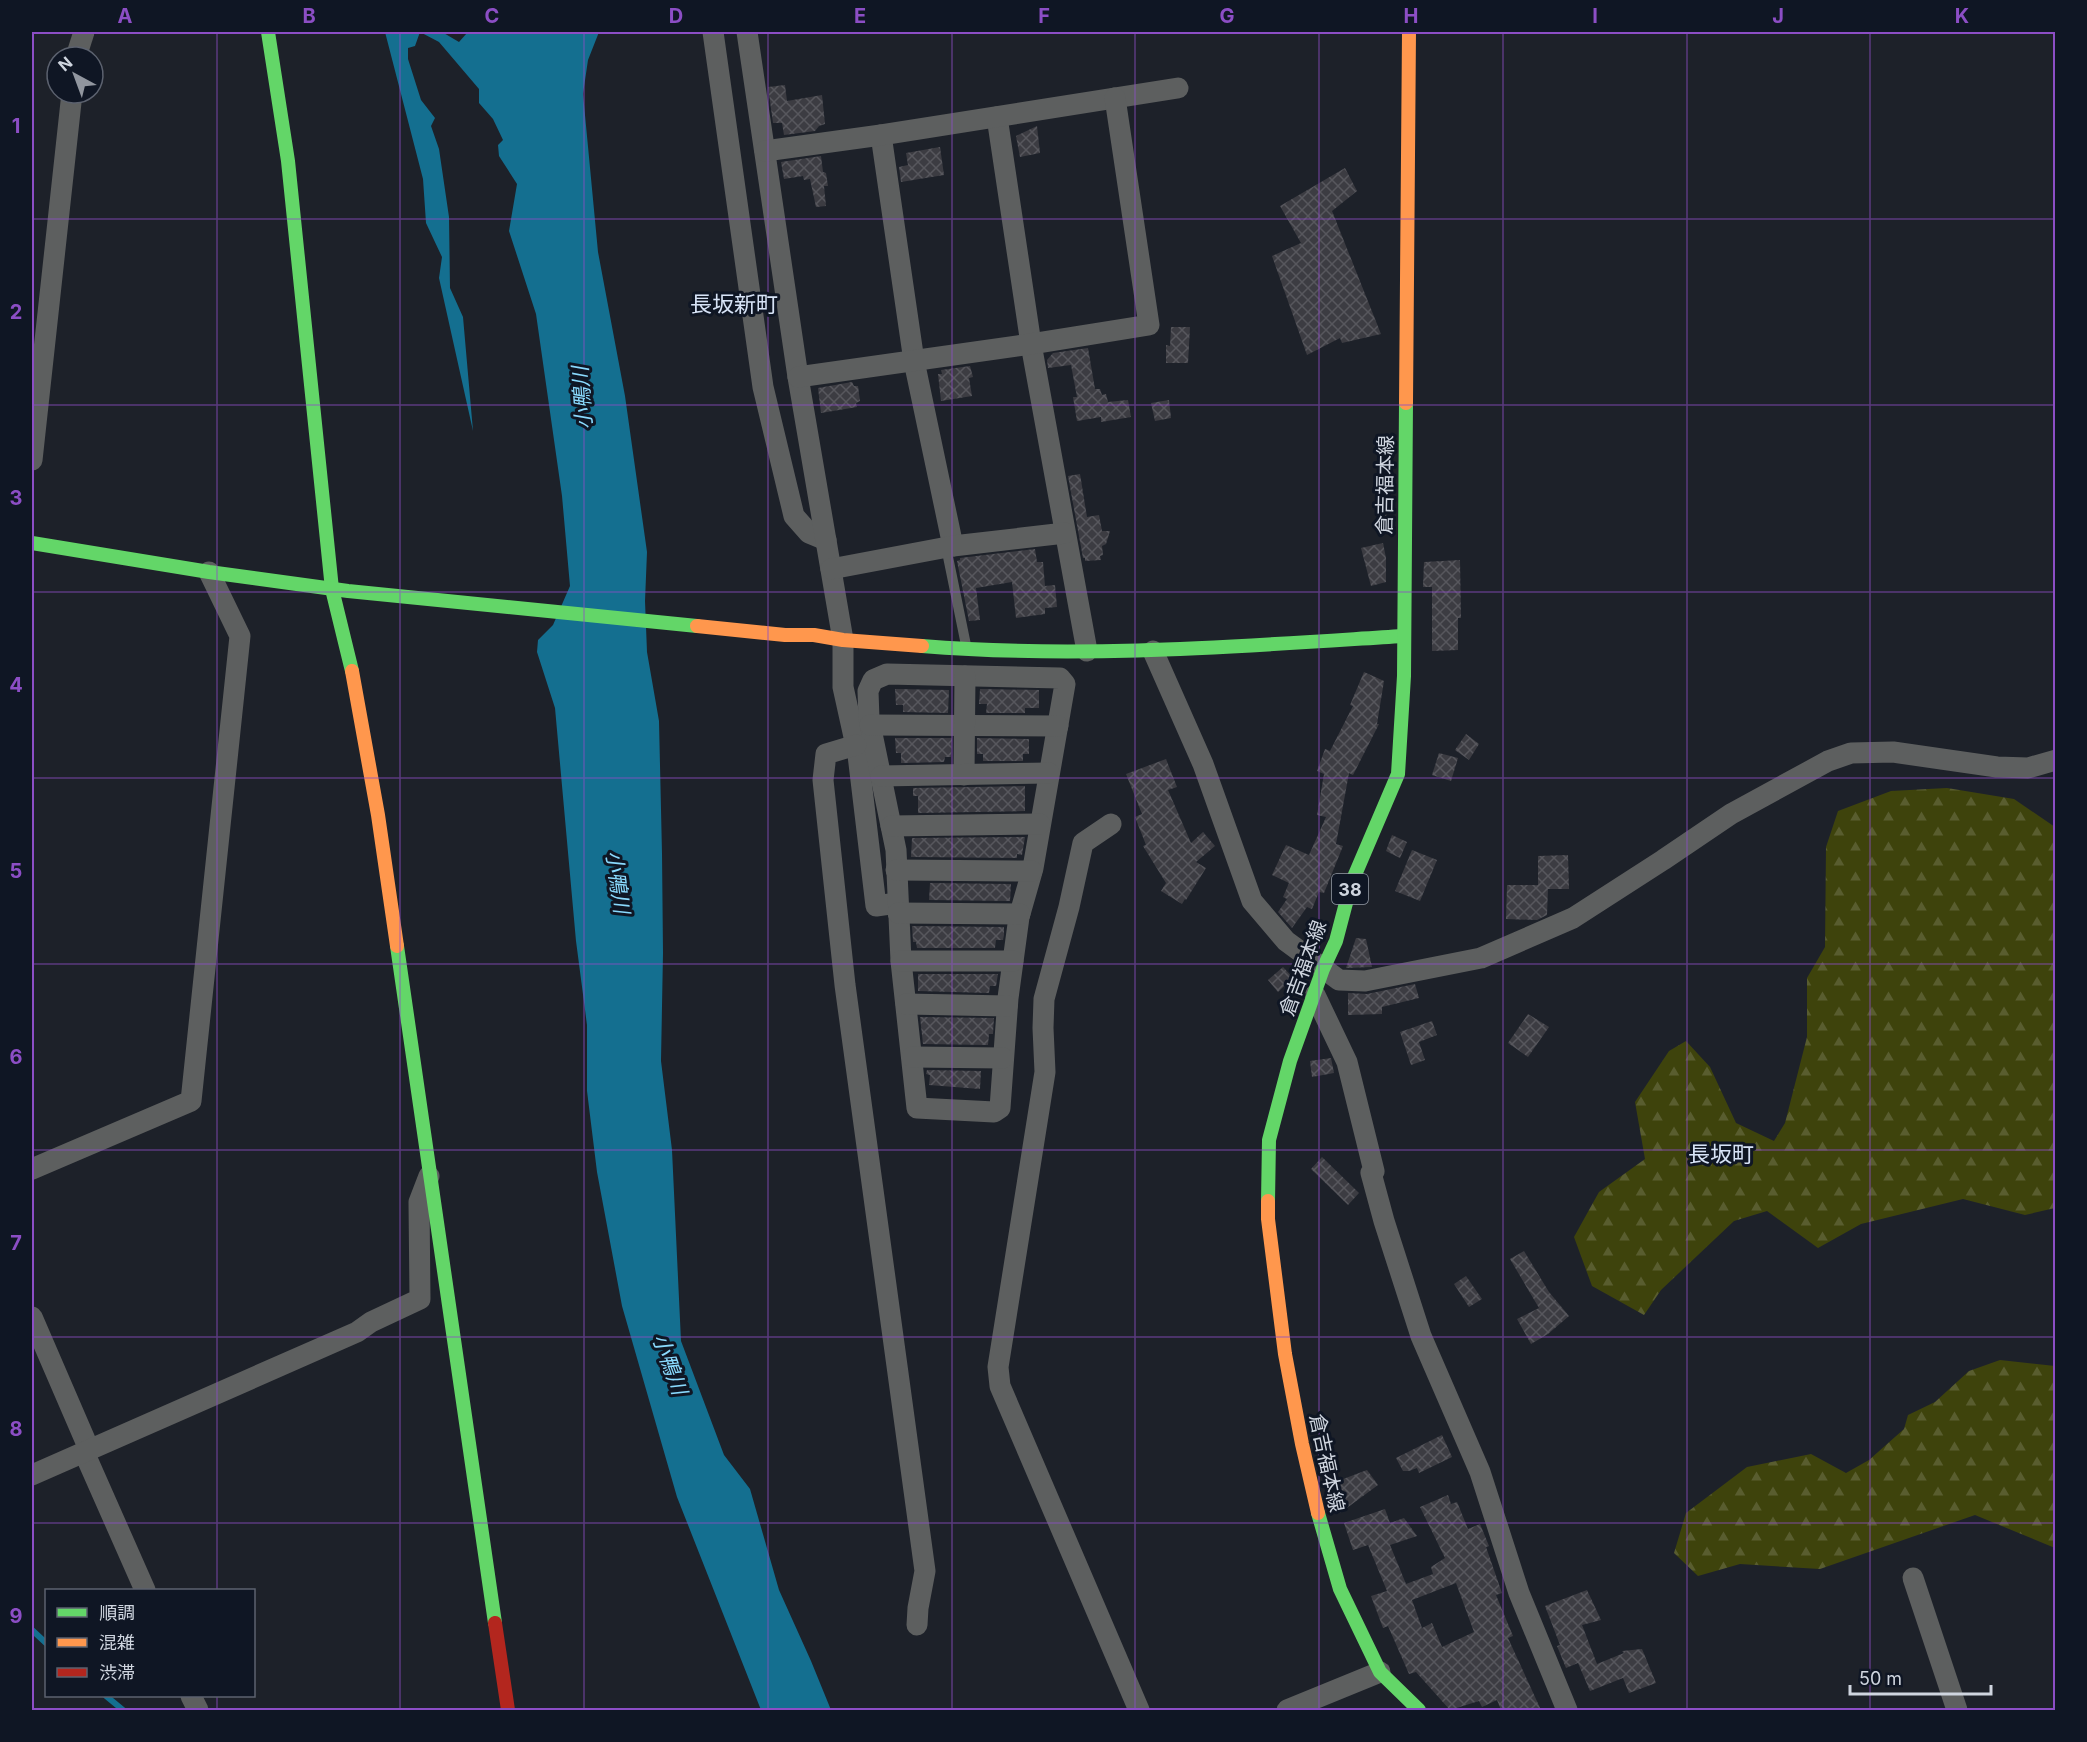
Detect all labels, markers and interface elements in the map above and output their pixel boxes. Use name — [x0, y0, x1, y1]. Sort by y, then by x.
text: A — [118, 4, 133, 28]
text: B — [302, 4, 316, 28]
text: C — [485, 4, 499, 28]
text: D — [669, 4, 683, 28]
text: E — [854, 4, 866, 28]
text: F — [1038, 4, 1050, 28]
text: G — [1219, 4, 1235, 28]
text: H — [1404, 4, 1418, 28]
text: I — [1592, 4, 1598, 28]
text: J — [1772, 4, 1784, 28]
text: K — [1955, 4, 1969, 28]
north arrow — [45, 45, 105, 105]
text: N — [54, 52, 76, 75]
text: 1 — [12, 114, 20, 138]
district label: 長坂新町 — [690, 291, 778, 317]
text: 2 — [10, 300, 22, 324]
water label: 小鴨川 — [567, 364, 597, 430]
street label: 倉吉福本線 — [1372, 435, 1398, 535]
text: 3 — [10, 486, 22, 510]
text: 4 — [9, 673, 23, 697]
water label: 小鴨川 — [601, 849, 635, 917]
text: 5 — [10, 859, 22, 883]
road number: 38 — [1332, 874, 1368, 904]
street label: 倉吉福本線 — [1275, 917, 1331, 1019]
text: 6 — [10, 1045, 23, 1069]
district label: 長坂町 — [1688, 1141, 1754, 1167]
text: 7 — [10, 1231, 22, 1255]
water label: 小鴨川 — [647, 1330, 693, 1400]
street label: 倉吉福本線 — [1305, 1412, 1349, 1514]
text: 8 — [9, 1417, 23, 1441]
legend — [45, 1589, 255, 1697]
text: 順調 — [99, 1602, 135, 1623]
text: 9 — [10, 1604, 23, 1628]
text: 混雑 — [99, 1632, 135, 1653]
scale bar — [1850, 1658, 1991, 1696]
text: 渋滞 — [99, 1662, 135, 1683]
text: 50 m — [1859, 1668, 1902, 1689]

